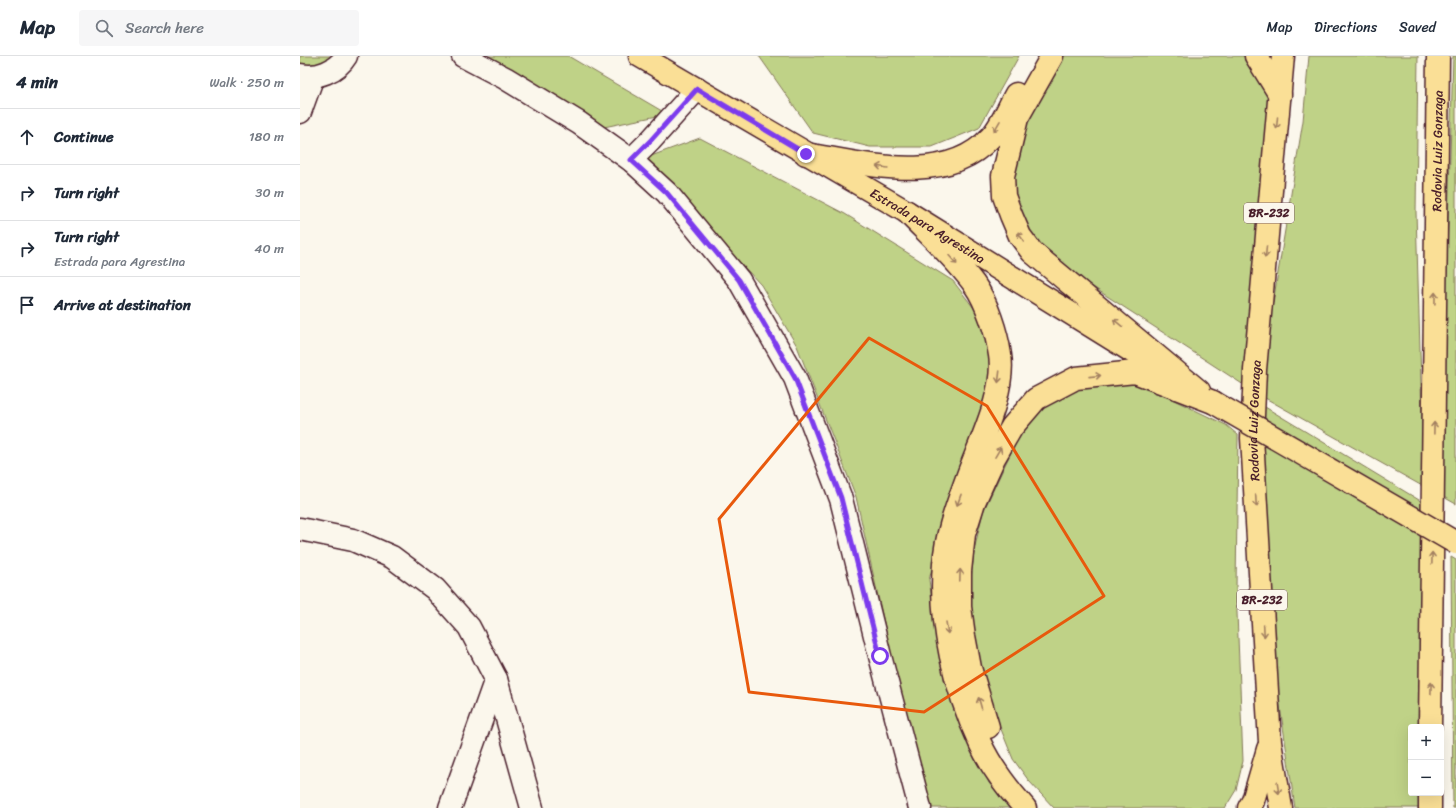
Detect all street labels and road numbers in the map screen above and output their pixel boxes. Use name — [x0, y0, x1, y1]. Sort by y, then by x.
street label: Rodovia Luiz Gonzaga — [1425, 90, 1449, 212]
street label: Estrada para Agrestina — [866, 181, 990, 270]
road number: BR-232 — [1244, 203, 1294, 223]
street label: Rodovia Luiz Gonzaga — [1240, 358, 1267, 482]
road number: BR-232 — [1237, 590, 1287, 610]

